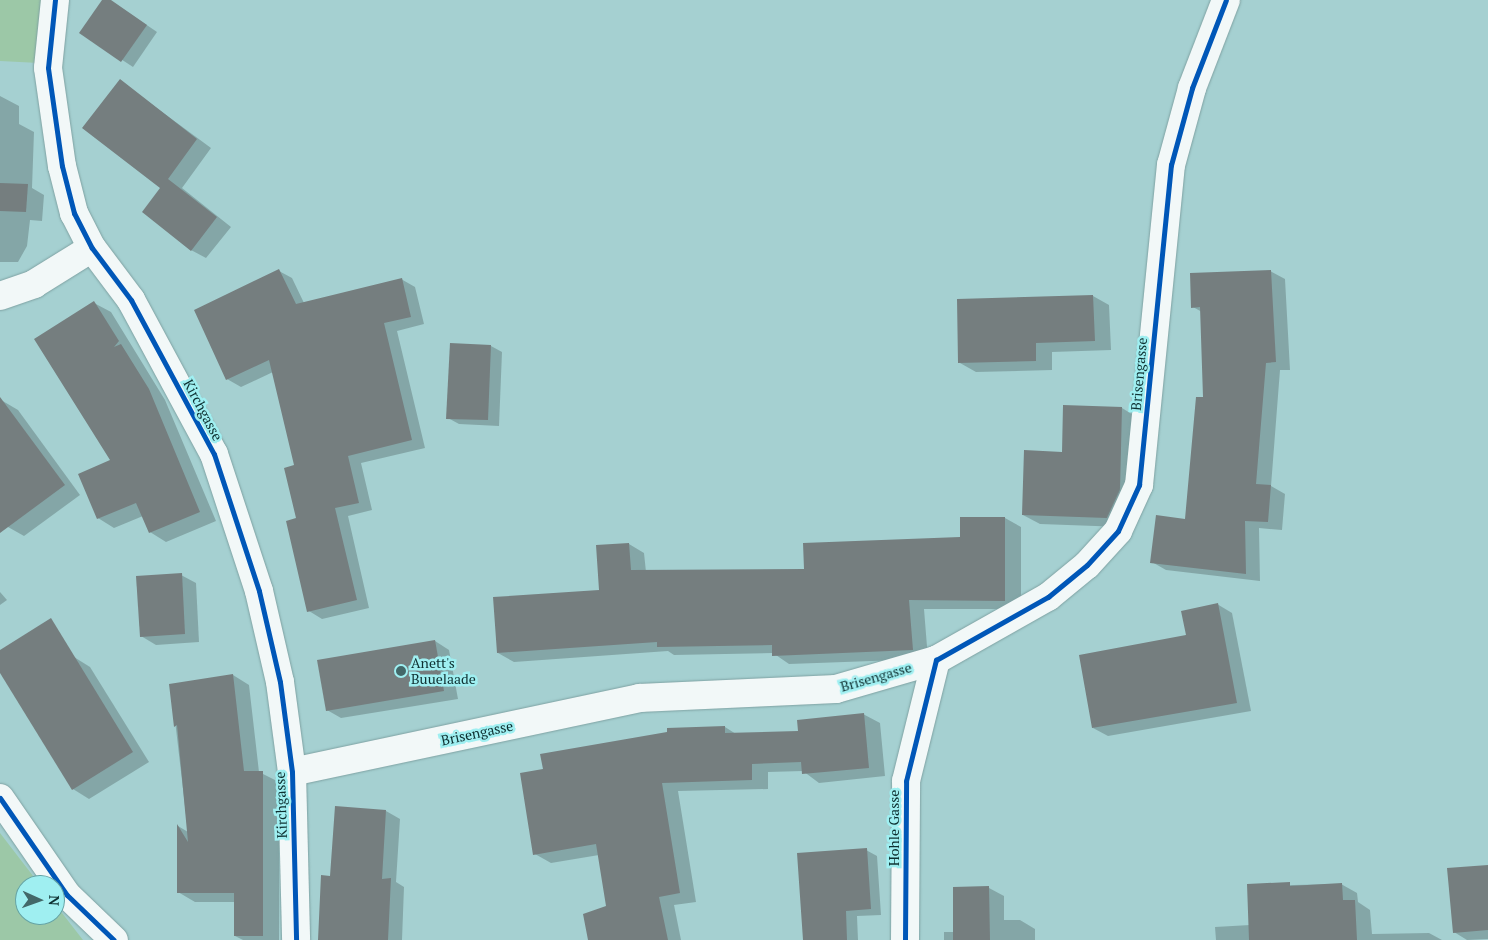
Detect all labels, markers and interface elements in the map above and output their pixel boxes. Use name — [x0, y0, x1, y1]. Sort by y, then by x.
street label: Brisengasse — [1127, 337, 1151, 411]
street label: Kirchgasse — [180, 376, 226, 444]
place label: Anett's Buuelaade — [411, 655, 476, 688]
street label: Brisengasse — [838, 659, 914, 695]
marker: Anett's Buuelaade — [395, 665, 407, 677]
street label: Brisengasse — [439, 717, 515, 749]
street label: Kirchgasse — [271, 771, 291, 839]
street label: Hohle Gasse — [886, 790, 902, 866]
north arrow — [15, 875, 65, 925]
text: N — [45, 895, 64, 906]

